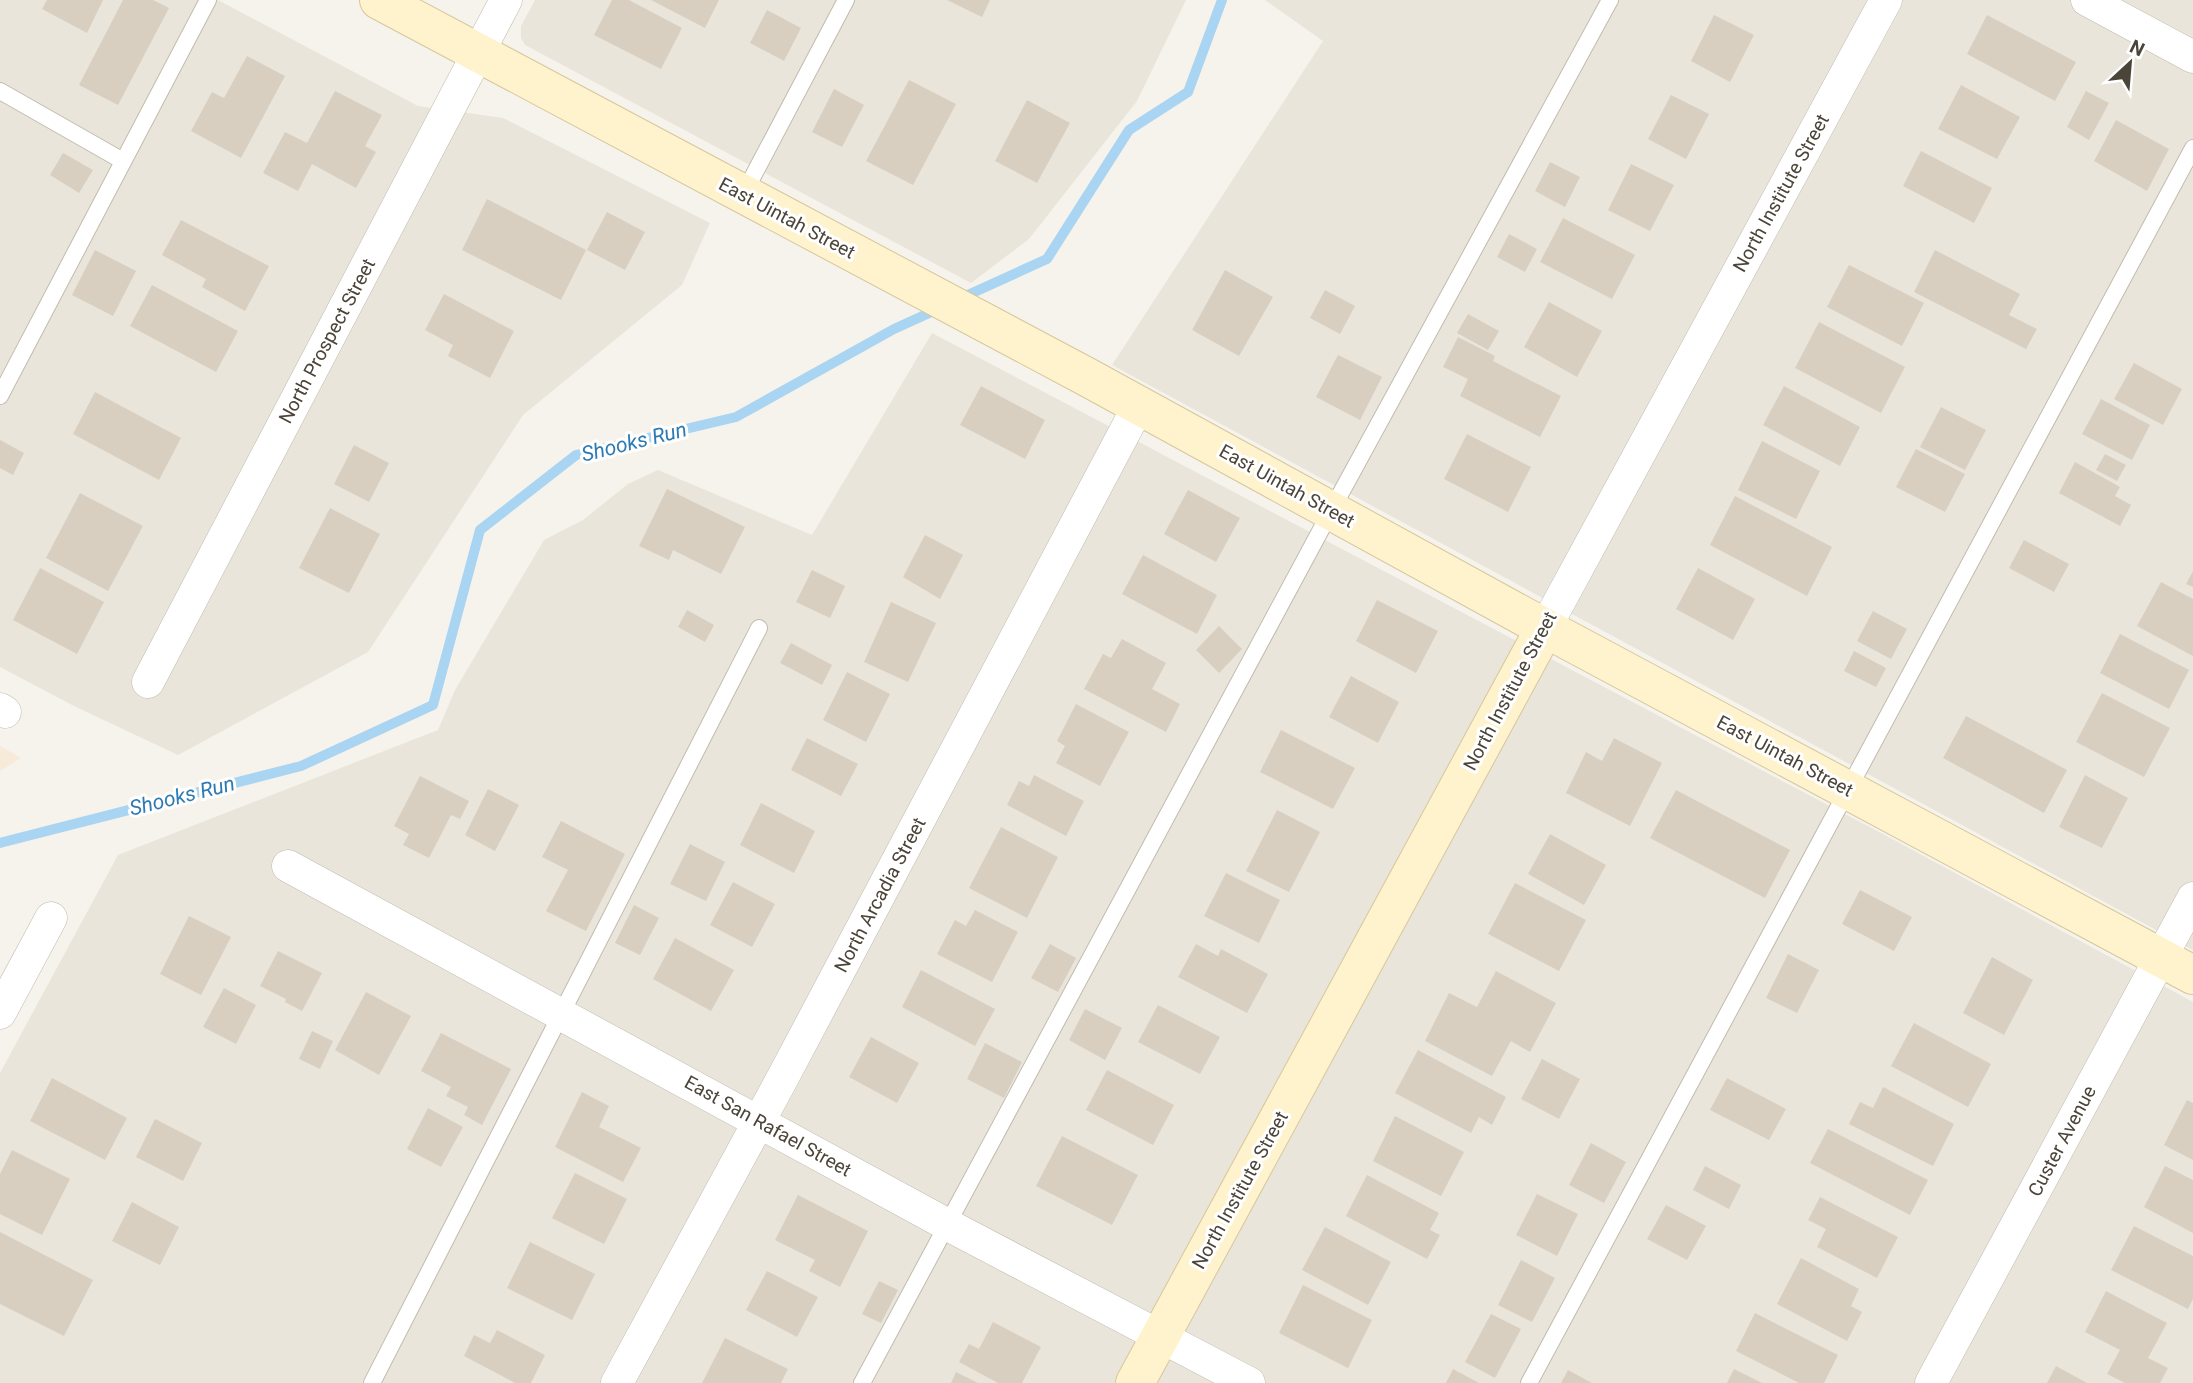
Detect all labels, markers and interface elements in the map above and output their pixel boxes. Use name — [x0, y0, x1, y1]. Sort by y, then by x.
north arrow — [2095, 28, 2165, 98]
text: N — [2126, 35, 2148, 61]
street label: North Institute Street — [1728, 110, 1834, 276]
street label: East Uintah Street — [715, 172, 859, 264]
street label: North Prospect Street — [274, 255, 380, 427]
water label: Shooks Run — [579, 417, 689, 467]
street label: East Uintah Street — [1215, 439, 1359, 533]
street label: North Institute Street — [1458, 608, 1562, 774]
street label: East Uintah Street — [1713, 710, 1857, 802]
water label: Shooks Run — [127, 771, 237, 821]
street label: North Arcadia Street — [829, 814, 931, 976]
street label: East San Rafael Street — [681, 1071, 855, 1181]
street label: Custer Avenue — [2023, 1082, 2101, 1200]
street label: North Institute Street — [1187, 1107, 1293, 1273]

